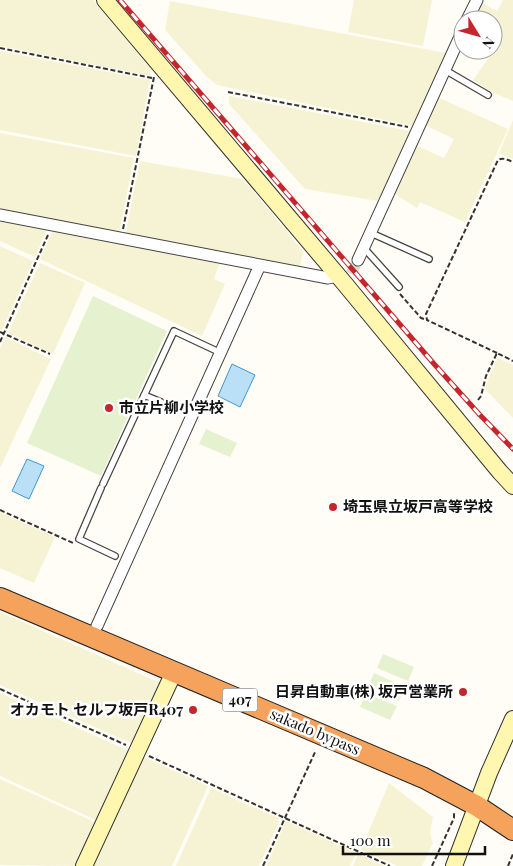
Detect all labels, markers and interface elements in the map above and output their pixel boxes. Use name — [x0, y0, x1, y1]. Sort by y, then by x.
north arrow — [453, 10, 503, 60]
text: N — [478, 33, 499, 53]
place label: 市立片柳小学校 — [119, 397, 224, 417]
marker: 市立片柳小学校 — [103, 402, 115, 414]
place label: 埼玉県立坂戸高等学校 — [343, 496, 493, 516]
marker: 埼玉県立坂戸高等学校 — [327, 501, 339, 513]
place label: 日昇自動車(株) 坂戸営業所 — [275, 681, 453, 701]
marker: 日昇自動車(株) 坂戸営業所 — [457, 686, 469, 698]
road number: 407 — [222, 688, 258, 712]
place label: オカモト セルフ坂戸R407 — [10, 699, 183, 719]
street label: sakado bypass — [267, 703, 363, 759]
marker: オカモト セルフ坂戸R407 — [187, 704, 199, 716]
scale bar — [343, 824, 486, 856]
text: 100 m — [350, 830, 391, 850]

